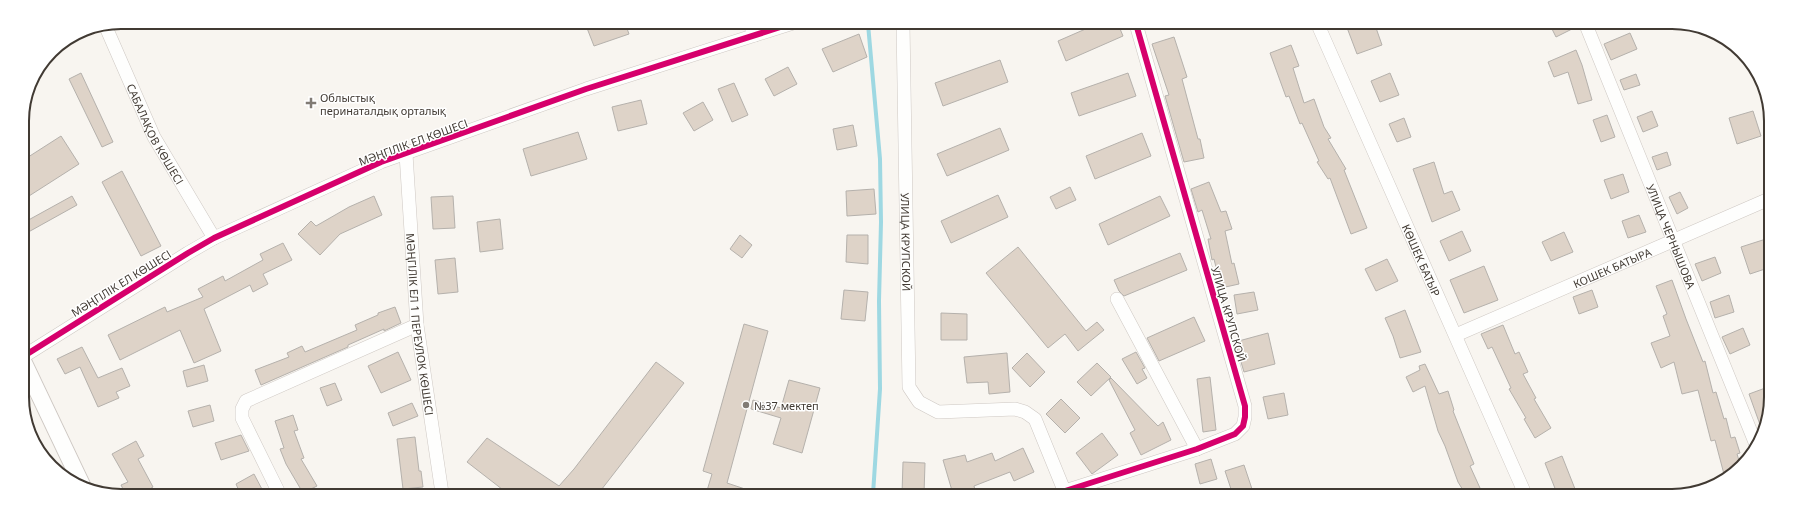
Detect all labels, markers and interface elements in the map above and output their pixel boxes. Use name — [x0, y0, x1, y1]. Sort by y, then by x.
street label: САБАЛАҚОВ КӨШЕСІ — [124, 81, 188, 187]
place label: Облыстық перинаталдық орталық — [320, 90, 446, 118]
marker: Облыстық перинаталдық орталық — [305, 97, 317, 109]
street label: МӘҢГІЛІК ЕЛ КӨШЕСІ — [356, 115, 470, 169]
street label: УЛИЦА ЧЕРНЫШОВА — [1644, 182, 1700, 292]
street label: УЛИЦА КРУПСКОЙ — [898, 193, 915, 291]
street label: КӨШЕК БАТЫР — [1399, 222, 1445, 299]
street label: МӘҢГІЛІК ЕЛ 1 ПЕРЕУЛОК КӨШЕСІ — [404, 233, 438, 416]
street label: КОШЕК БАТЫРА — [1570, 243, 1654, 291]
street label: МӘҢГІЛІК ЕЛ КӨШЕСІ — [68, 246, 174, 320]
street label: УЛИЦА КРУПСКОЙ — [1208, 265, 1250, 363]
place label: №37 мектеп — [754, 398, 819, 413]
marker: №37 мектеп — [741, 400, 751, 410]

